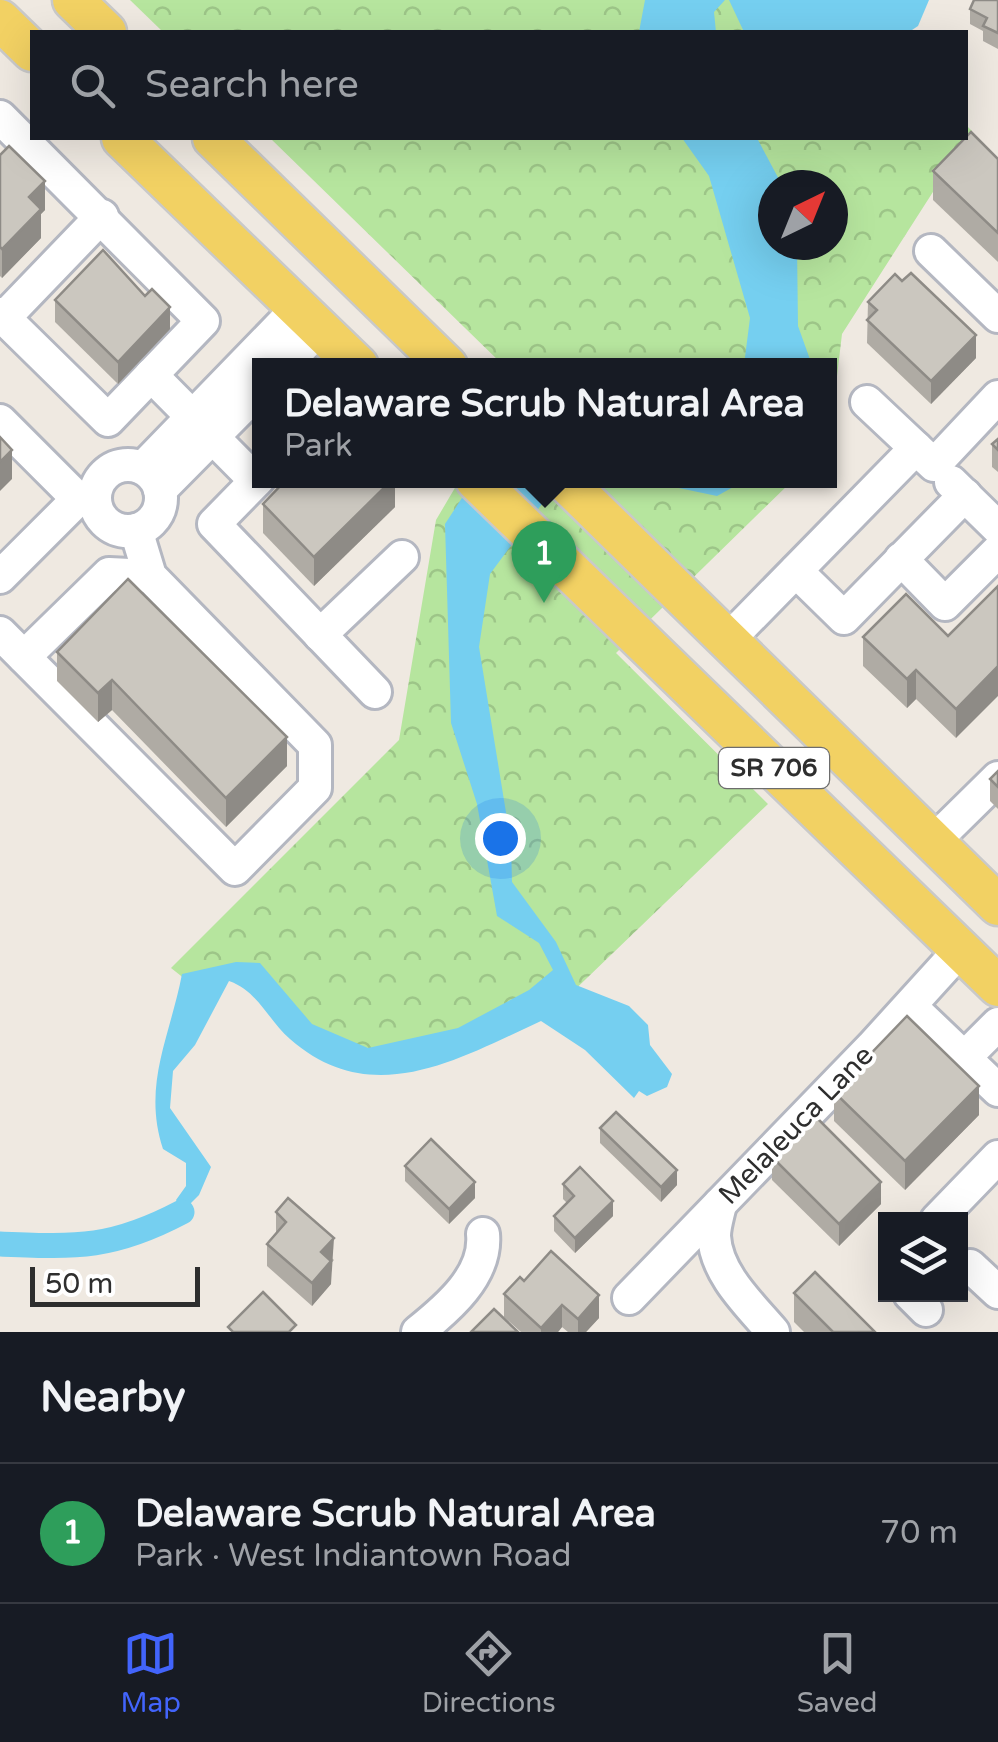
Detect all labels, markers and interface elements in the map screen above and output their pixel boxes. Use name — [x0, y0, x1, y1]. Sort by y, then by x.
search box — [30, 30, 968, 140]
icon: search — [65, 58, 120, 113]
text: Search here — [145, 62, 359, 108]
north arrow — [758, 170, 848, 260]
popup — [252, 358, 837, 488]
text: Delaware Scrub Natural Area — [284, 381, 805, 427]
text: Park — [284, 427, 352, 465]
pin: 1 — [512, 520, 576, 603]
road number: SR 706 — [719, 748, 829, 788]
your location — [475, 813, 526, 864]
street label: Melaleuca Lane — [712, 1038, 880, 1212]
map controls — [878, 1212, 968, 1302]
button: layers — [878, 1212, 968, 1302]
scale bar — [30, 1262, 200, 1306]
text: 50 m — [45, 1267, 113, 1301]
text: Nearby — [40, 1372, 185, 1423]
text: Delaware Scrub Natural Area — [135, 1491, 656, 1537]
text: 1 — [62, 1514, 83, 1552]
text: 70 m — [880, 1514, 958, 1552]
text: Park · West Indiantown Road — [135, 1537, 571, 1575]
tab: Map — [120, 1626, 181, 1720]
tab: Directions — [422, 1626, 556, 1720]
tab: Saved — [797, 1626, 878, 1720]

